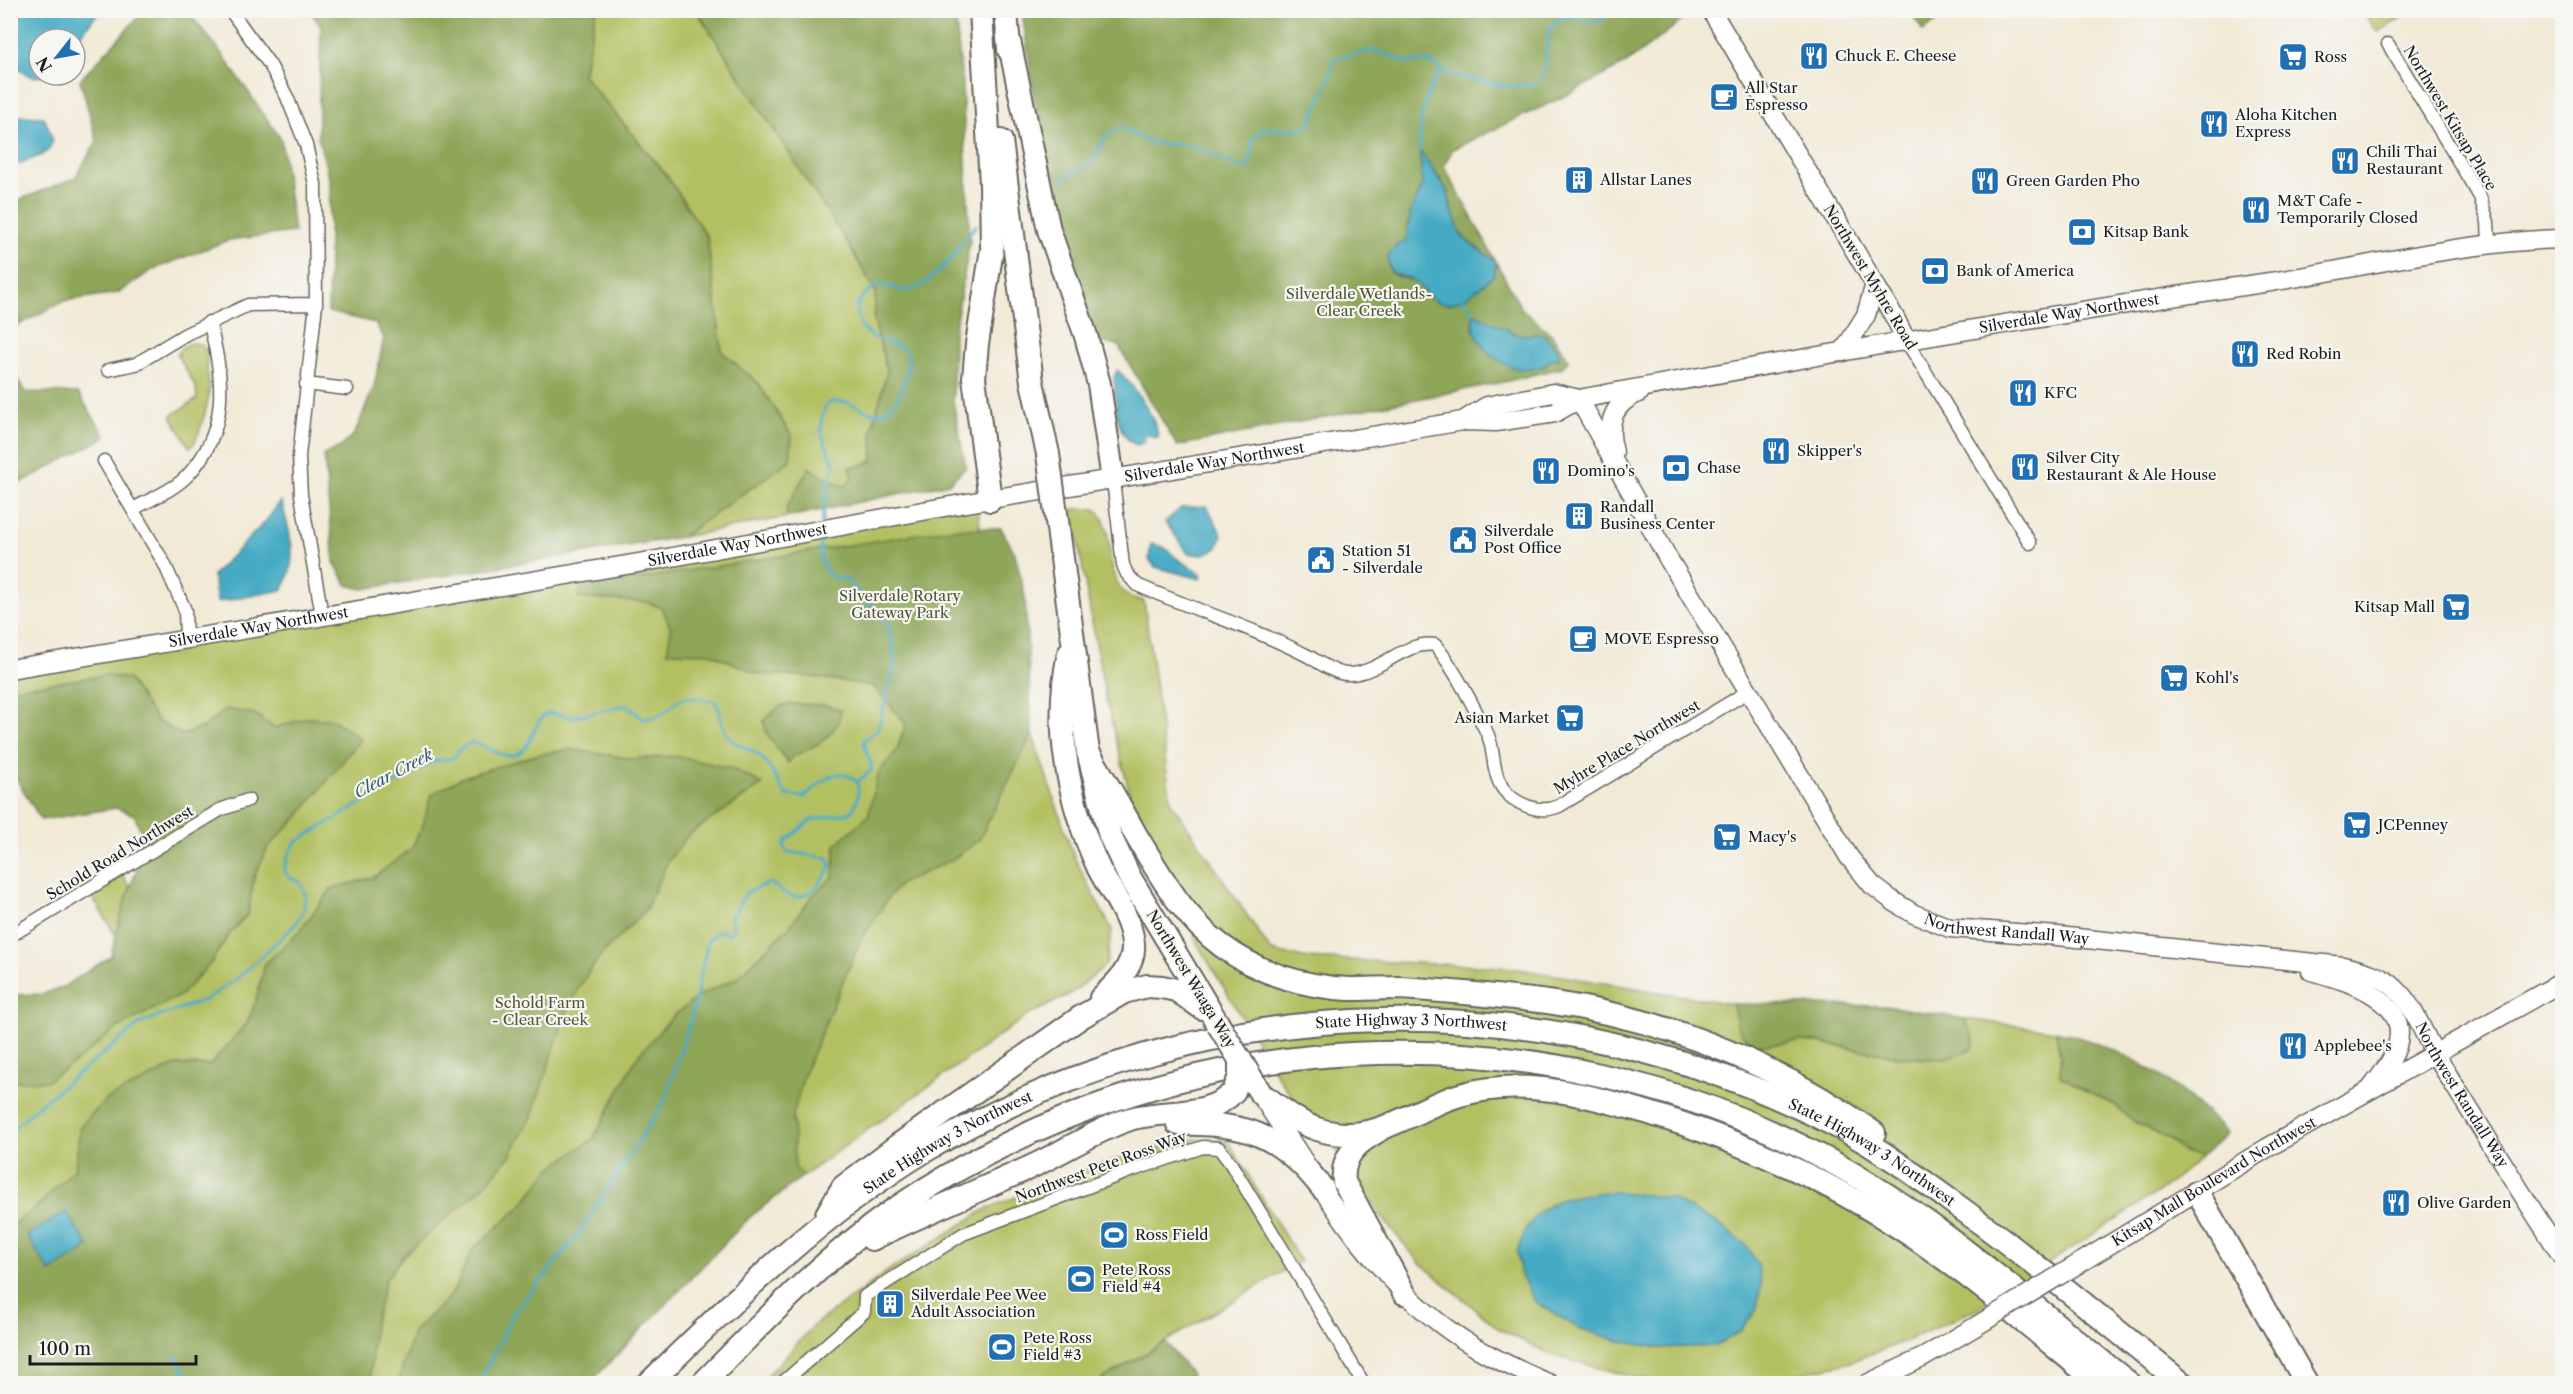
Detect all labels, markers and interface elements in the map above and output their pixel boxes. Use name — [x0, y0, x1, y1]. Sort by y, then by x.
north arrow — [27, 27, 87, 87]
restaurant icon: Chuck E. Cheese — [1798, 40, 1830, 72]
supermarket icon: Ross — [2277, 41, 2309, 73]
street label: Northwest Kitsap Place — [2400, 42, 2501, 194]
place label: Chuck E. Cheese — [1835, 46, 1956, 65]
place label: Ross — [2314, 47, 2347, 66]
text: N — [32, 54, 56, 76]
place label: All Star Espresso — [1744, 78, 1808, 114]
cafe icon: All Star Espresso — [1708, 81, 1740, 113]
place label: Aloha Kitchen Express — [2234, 105, 2338, 141]
restaurant icon: Aloha Kitchen Express — [2198, 108, 2230, 140]
place label: Chili Thai Restaurant — [2366, 142, 2444, 178]
restaurant icon: Chili Thai Restaurant — [2329, 145, 2361, 177]
building icon: Allstar Lanes — [1563, 164, 1595, 196]
restaurant icon: Green Garden Pho — [1969, 165, 2001, 197]
place label: Allstar Lanes — [1599, 170, 1692, 189]
place label: Green Garden Pho — [2006, 171, 2140, 190]
place label: M&T Cafe - Temporarily Closed — [2277, 191, 2418, 227]
restaurant icon: M&T Cafe - Temporarily Closed — [2240, 194, 2272, 226]
street label: Northwest Myhre Road — [1820, 201, 1921, 353]
bank icon: Kitsap Bank — [2066, 216, 2098, 248]
place label: Kitsap Bank — [2103, 222, 2190, 241]
bank icon: Bank of America — [1919, 255, 1951, 287]
place label: Bank of America — [1956, 261, 2074, 280]
park label: Silverdale Wetlands- Clear Creek — [1286, 284, 1432, 320]
street label: Silverdale Way Northwest — [1978, 289, 2161, 337]
restaurant icon: Red Robin — [2229, 338, 2261, 370]
place label: Red Robin — [2266, 344, 2342, 363]
restaurant icon: KFC — [2007, 377, 2039, 409]
place label: KFC — [2044, 383, 2077, 402]
restaurant icon: Skipper's — [1760, 435, 1792, 467]
street label: Silverdale Way Northwest — [1123, 437, 1306, 486]
place label: Skipper's — [1797, 441, 1862, 460]
place label: Silver City Restaurant & Ale House — [2046, 448, 2216, 484]
restaurant icon: Silver City Restaurant & Ale House — [2009, 451, 2041, 483]
bank icon: Chase — [1660, 452, 1692, 484]
restaurant icon: Domino's — [1530, 455, 1562, 487]
place label: Chase — [1697, 458, 1741, 477]
place label: Domino's — [1567, 461, 1635, 480]
place label: Randall Business Center — [1600, 497, 1716, 533]
building icon: Randall Business Center — [1563, 500, 1595, 532]
street label: Silverdale Way Northwest — [646, 519, 829, 570]
place label: Silverdale Post Office — [1484, 521, 1562, 557]
public building icon: Silverdale Post Office — [1447, 524, 1479, 556]
place label: Station 51 - Silverdale — [1342, 541, 1423, 577]
public building icon: Station 51 - Silverdale — [1305, 544, 1337, 576]
park label: Silverdale Rotary Gateway Park — [839, 586, 962, 622]
supermarket icon: Kitsap Mall — [2440, 591, 2472, 623]
place label: Kitsap Mall — [2354, 597, 2436, 616]
street label: Silverdale Way Northwest — [167, 602, 350, 651]
cafe icon: MOVE Espresso — [1567, 623, 1599, 655]
place label: MOVE Espresso — [1604, 629, 1719, 648]
supermarket icon: Kohl's — [2158, 662, 2190, 694]
place label: Kohl's — [2195, 668, 2239, 687]
street label: Myhre Place Northwest — [1550, 695, 1704, 798]
supermarket icon: Asian Market — [1554, 702, 1586, 734]
place label: Asian Market — [1453, 708, 1550, 727]
water label: Clear Creek — [350, 744, 436, 802]
street label: Schold Road Northwest — [43, 801, 197, 904]
supermarket icon: JCPenney — [2341, 809, 2373, 841]
place label: JCPenney — [2376, 815, 2449, 834]
supermarket icon: Macy's — [1711, 821, 1743, 853]
place label: Macy's — [1748, 827, 1797, 846]
street label: Northwest Waaga Way — [1143, 906, 1241, 1052]
street label: Northwest Randall Way — [1921, 909, 2091, 948]
park label: Schold Farm - Clear Creek — [492, 993, 590, 1029]
street label: State Highway 3 Northwest — [1314, 1010, 1509, 1035]
street label: Northwest Randall Way — [2411, 1019, 2513, 1172]
restaurant icon: Applebee's — [2277, 1030, 2309, 1062]
place label: Applebee's — [2313, 1036, 2392, 1055]
street label: State Highway 3 Northwest — [859, 1086, 1036, 1198]
street label: State Highway 3 Northwest — [1786, 1094, 1960, 1210]
street label: Kitsap Mall Boulevard Northwest — [2108, 1112, 2320, 1250]
street label: Northwest Pete Ross Way — [1012, 1126, 1190, 1206]
restaurant icon: Olive Garden — [2380, 1187, 2412, 1219]
place label: Olive Garden — [2417, 1193, 2512, 1212]
sports icon: Ross Field — [1098, 1219, 1130, 1251]
place label: Ross Field — [1135, 1225, 1208, 1244]
place label: Pete Ross Field #4 — [1102, 1260, 1171, 1296]
sports icon: Pete Ross Field #4 — [1065, 1263, 1097, 1295]
place label: Silverdale Pee Wee Adult Association — [910, 1285, 1047, 1321]
building icon: Silverdale Pee Wee Adult Association — [874, 1288, 906, 1320]
scale bar — [30, 1328, 196, 1366]
place label: Pete Ross Field #3 — [1023, 1328, 1092, 1364]
sports icon: Pete Ross Field #3 — [986, 1331, 1018, 1363]
text: 100 m — [39, 1338, 91, 1360]

